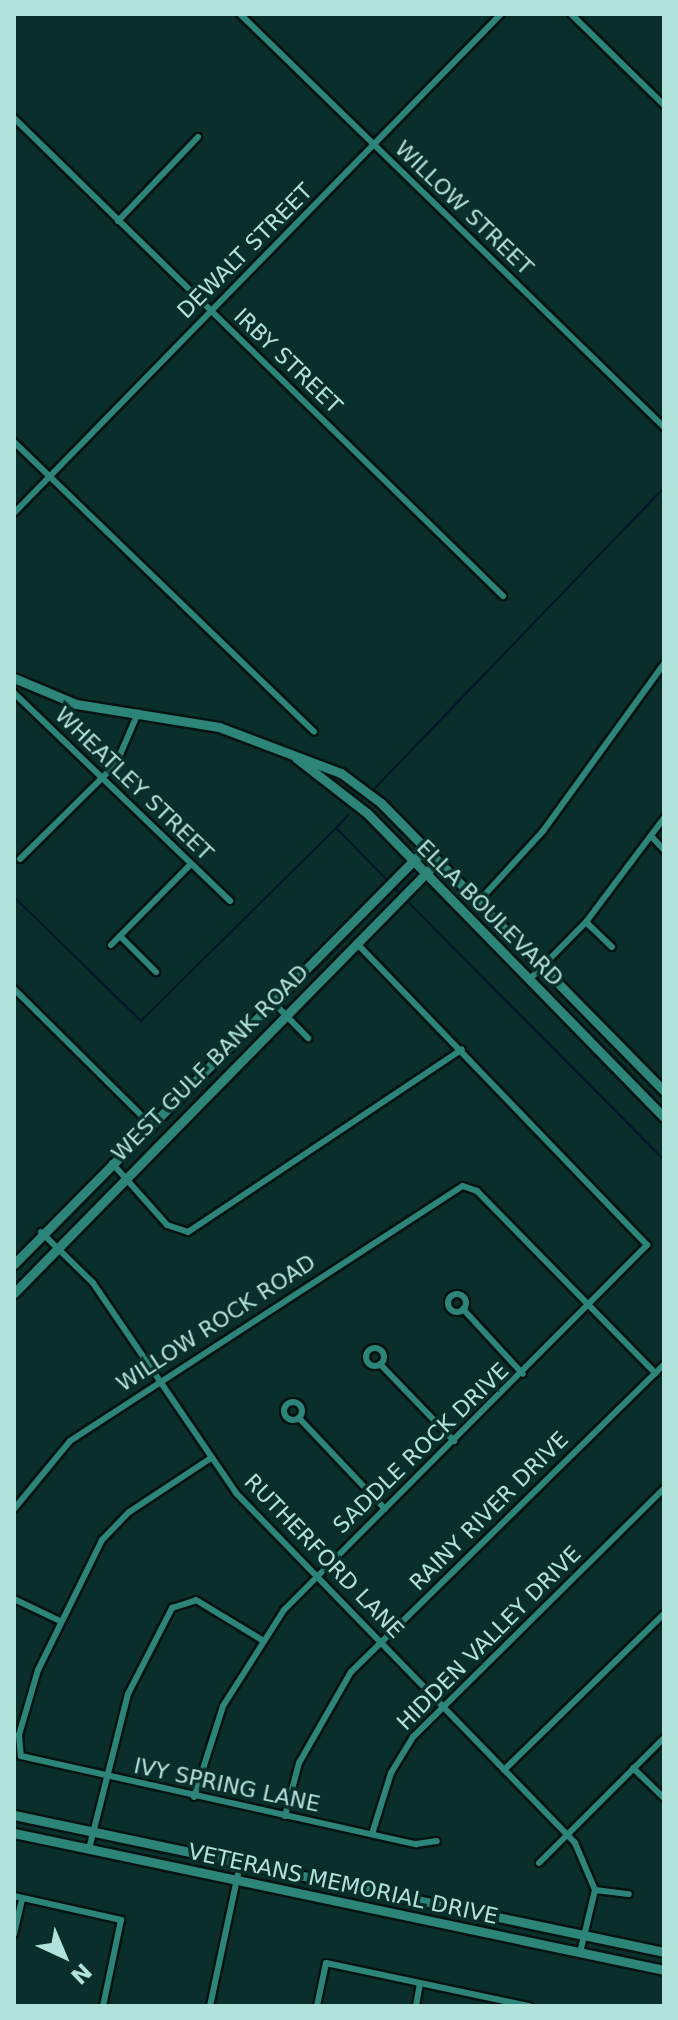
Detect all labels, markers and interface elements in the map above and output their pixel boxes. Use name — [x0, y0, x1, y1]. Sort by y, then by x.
street label: WILLOW STREET — [389, 135, 539, 281]
street label: DEWALT STREET — [172, 178, 318, 324]
street label: IRBY STREET — [228, 303, 348, 419]
street label: WHEATLEY STREET — [49, 702, 219, 866]
street label: ELLA BOULEVARD — [411, 834, 569, 992]
street label: WEST GULF BANK ROAD — [106, 959, 314, 1167]
street label: WILLOW ROCK ROAD — [112, 1249, 320, 1397]
street label: SADDLE ROCK DRIVE — [328, 1357, 514, 1539]
street label: RAINY RIVER DRIVE — [404, 1426, 574, 1596]
street label: RUTHERFORD LANE — [239, 1468, 409, 1644]
street label: HIDDEN VALLEY DRIVE — [391, 1540, 587, 1736]
street label: IVY SPRING LANE — [132, 1752, 322, 1818]
street label: VETERANS MEMORIAL DRIVE — [186, 1838, 500, 1930]
north arrow — [24, 1916, 104, 1996]
text: N — [66, 1958, 96, 1989]

